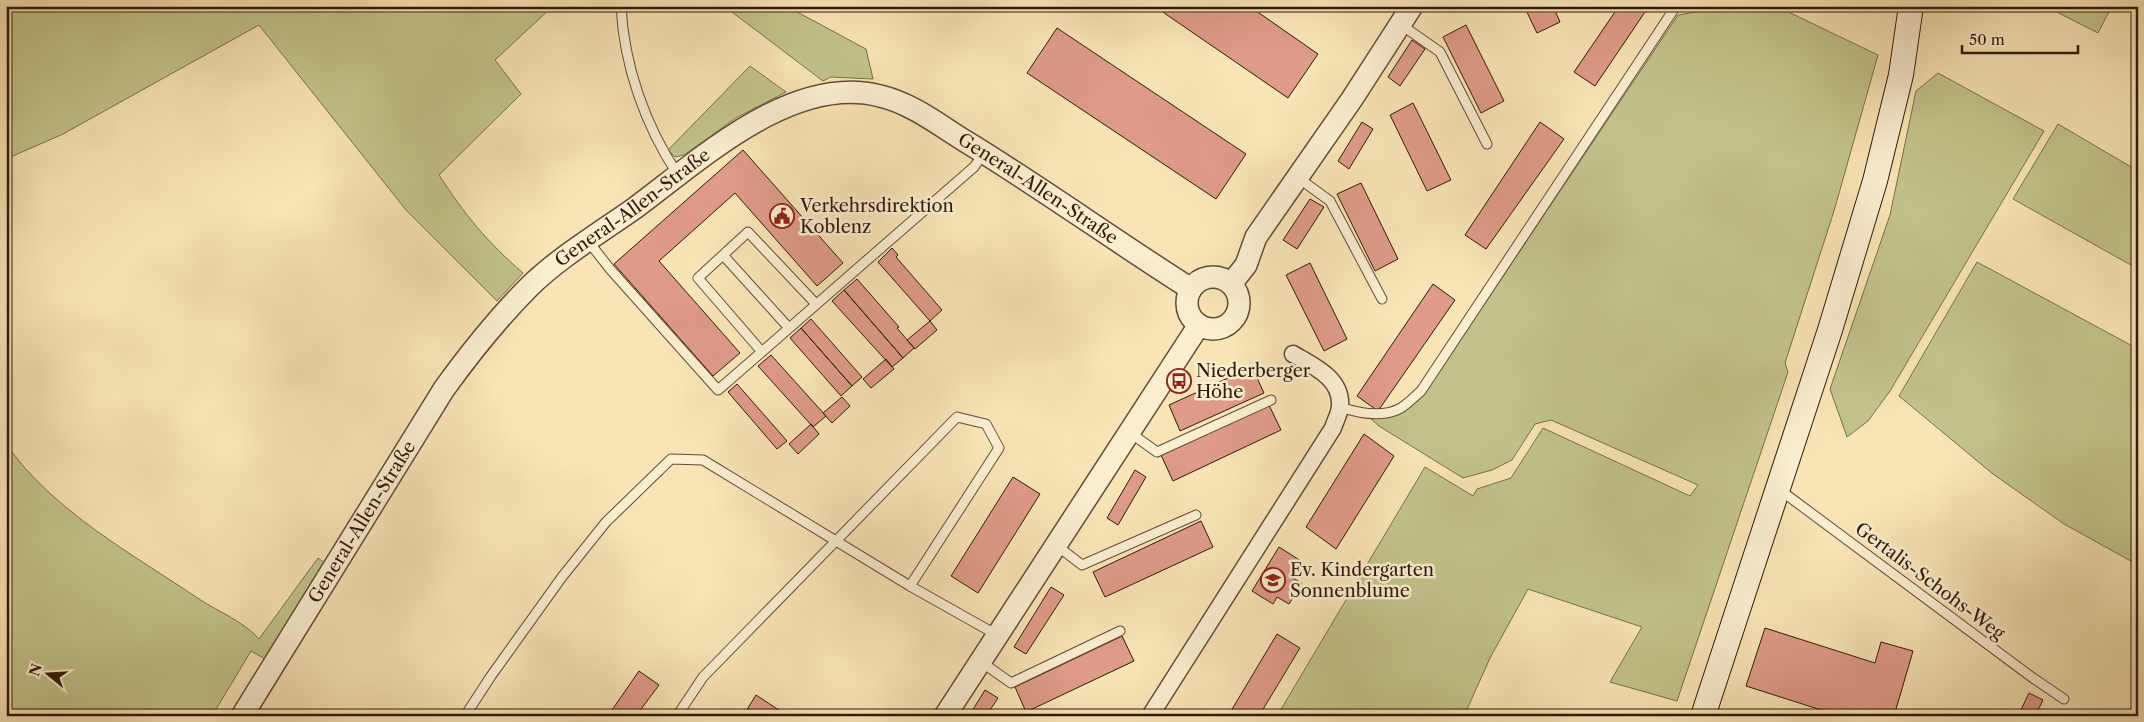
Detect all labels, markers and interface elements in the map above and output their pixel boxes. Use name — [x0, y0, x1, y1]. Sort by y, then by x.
scale bar — [1962, 22, 2078, 54]
text: 50 m — [1969, 30, 2005, 49]
street label: General-Allen-Straße — [954, 128, 1122, 249]
street label: General-Allen-Straße — [550, 144, 714, 271]
place label: Verkehrsdirektion Koblenz — [799, 195, 954, 238]
public building icon: Verkehrsdirektion Koblenz — [769, 203, 795, 229]
place label: Niederberger Höhe — [1196, 360, 1311, 403]
bus stop icon: Niederberger Höhe — [1166, 368, 1192, 394]
street label: General-Allen-Straße — [303, 437, 420, 607]
street label: Gertalis-Schohs-Weg — [1851, 518, 2010, 645]
place label: Ev. Kindergarten Sonnenblume — [1290, 559, 1434, 602]
school or university icon: Ev. Kindergarten Sonnenblume — [1260, 567, 1286, 593]
north arrow — [22, 650, 72, 700]
text: N — [25, 661, 46, 679]

